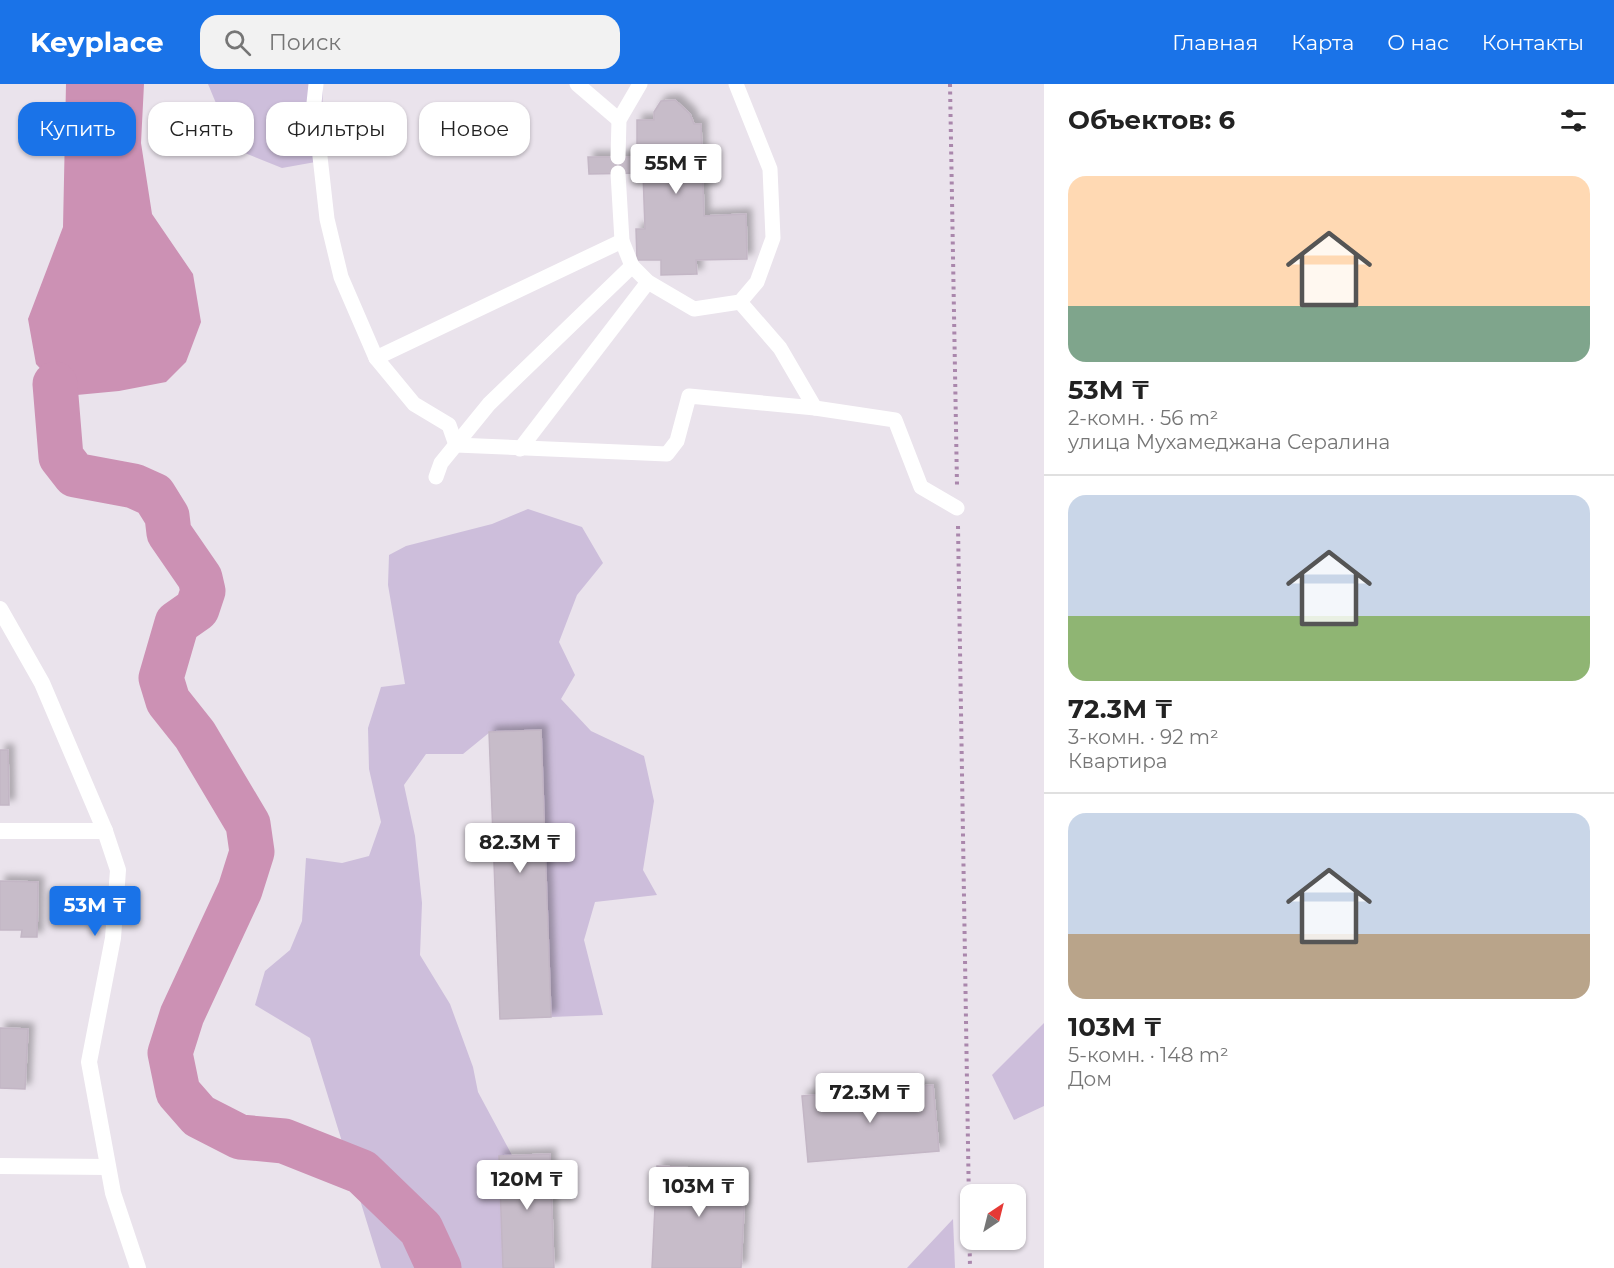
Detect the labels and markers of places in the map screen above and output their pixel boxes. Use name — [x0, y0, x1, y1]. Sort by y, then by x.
pin: 55M ₸ — [634, 144, 718, 195]
pin: 82.3M ₸ — [465, 823, 575, 874]
pin: 53M ₸ — [53, 886, 137, 937]
pin: 72.3M ₸ — [815, 1073, 925, 1124]
pin: 120M ₸ — [478, 1160, 576, 1211]
pin: 103M ₸ — [650, 1167, 748, 1218]

